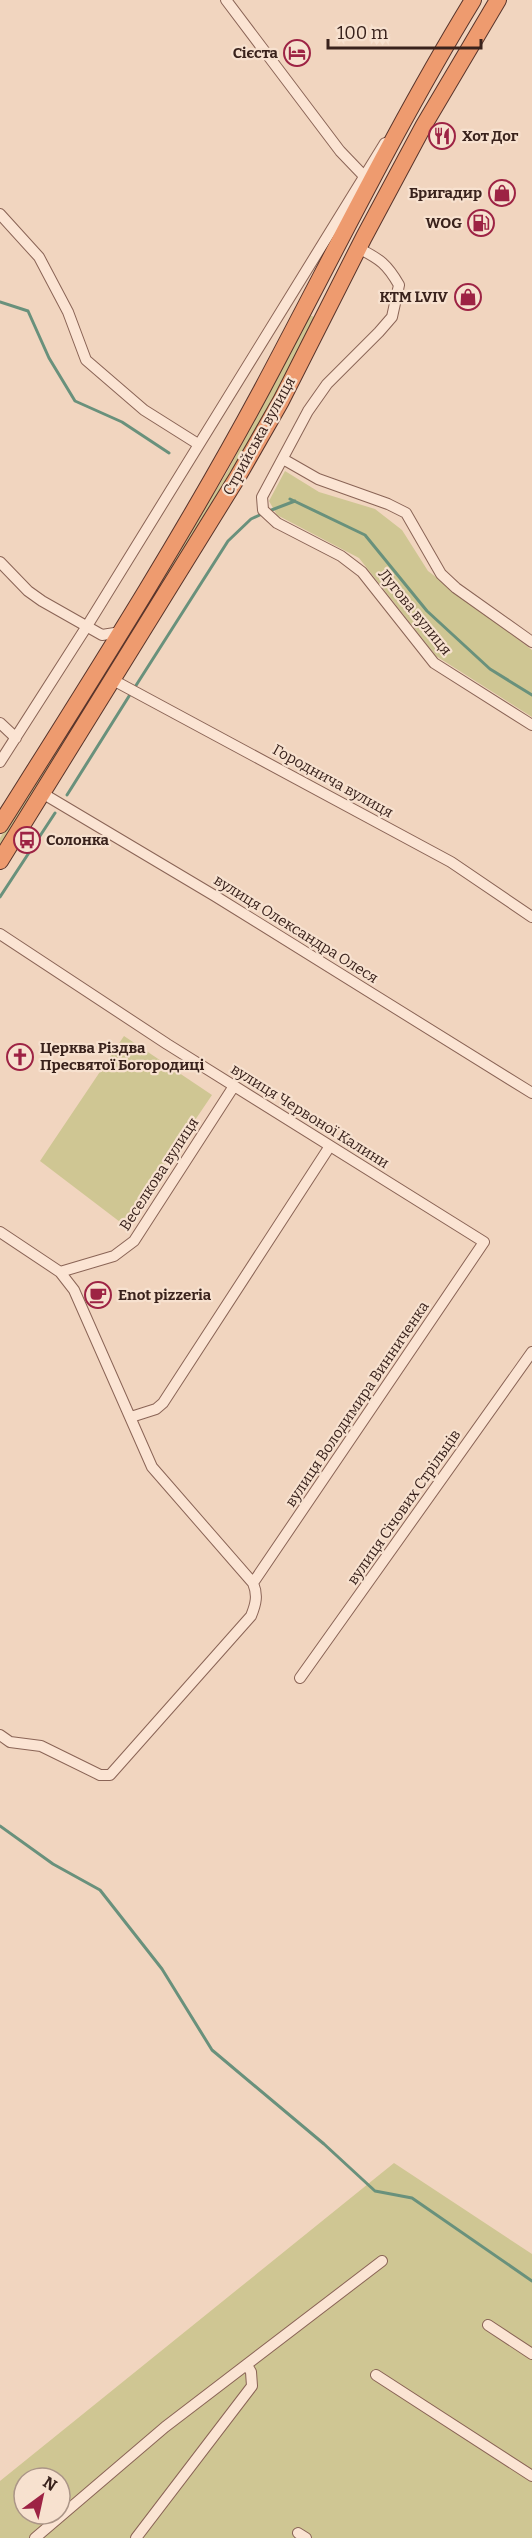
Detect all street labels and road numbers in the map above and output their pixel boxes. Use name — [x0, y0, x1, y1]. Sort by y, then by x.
street label: Стрийська вулиця — [219, 374, 299, 498]
street label: Лугова вулиця — [375, 565, 455, 659]
street label: Городнича вулиця — [270, 740, 396, 822]
street label: вулиця Олександра Олеся — [211, 871, 381, 987]
street label: вулиця Червоної Калини — [228, 1060, 392, 1172]
street label: Веселкова вулиця — [116, 1114, 202, 1234]
street label: вулиця Володимира Винниченка — [281, 1298, 433, 1510]
street label: вулиця Січових Стрільців — [344, 1426, 464, 1588]

